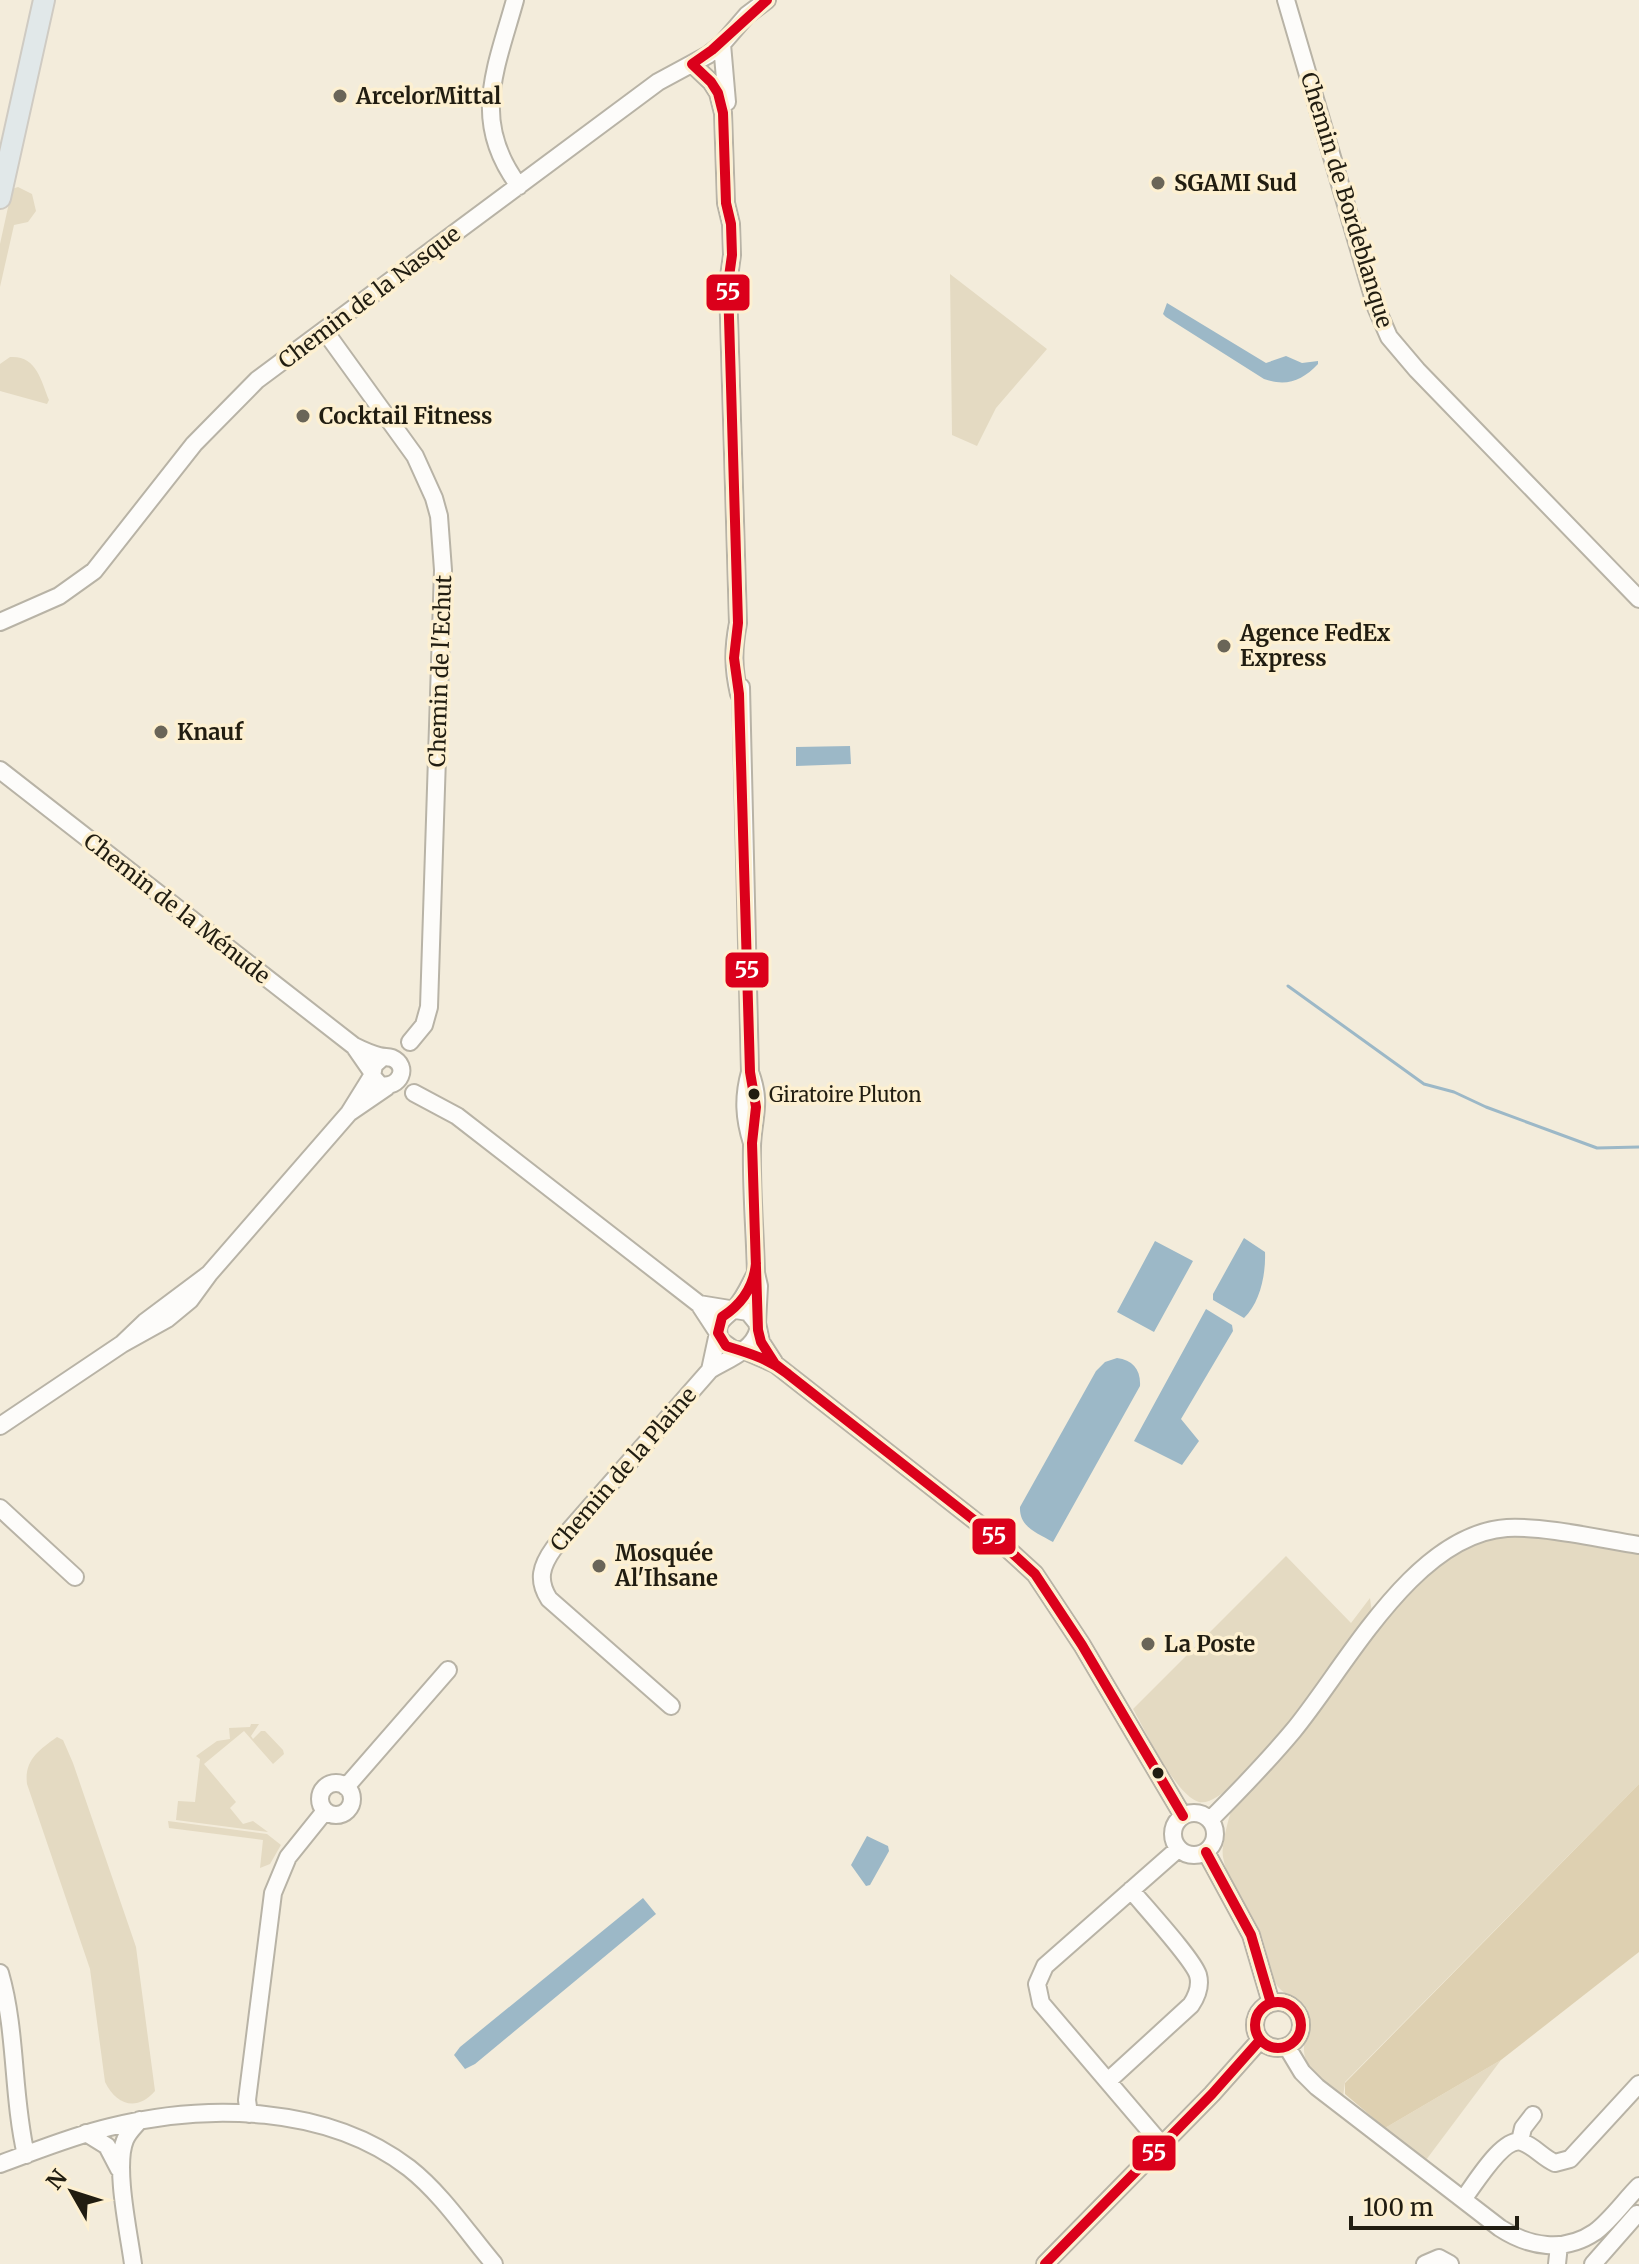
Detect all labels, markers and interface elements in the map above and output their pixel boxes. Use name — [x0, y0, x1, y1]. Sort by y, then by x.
street label: Chemin de Bordeblanque — [1295, 69, 1399, 331]
place label: ArcelorMittal — [355, 82, 501, 110]
marker: ArcelorMittal — [331, 87, 349, 105]
place label: SGAMI Sud — [1174, 169, 1297, 197]
marker: SGAMI Sud — [1149, 174, 1167, 192]
street label: Chemin de la Nasque — [272, 219, 466, 375]
line badge: 55 — [705, 273, 751, 312]
text: 55 — [716, 278, 740, 306]
place label: Cocktail Fitness — [319, 402, 492, 430]
marker: Cocktail Fitness — [294, 407, 312, 425]
street label: Chemin de l'Echut — [423, 574, 457, 768]
place label: Agence FedEx Express — [1239, 619, 1391, 672]
marker: Agence FedEx Express — [1215, 637, 1233, 655]
place label: Knauf — [177, 718, 244, 746]
marker: Knauf — [152, 723, 170, 741]
street label: Chemin de la Ménude — [78, 827, 276, 989]
line badge: 55 — [724, 951, 770, 989]
text: 55 — [735, 956, 759, 984]
place label: Giratoire Pluton — [769, 1082, 922, 1107]
marker: Giratoire Pluton — [746, 1086, 762, 1102]
street label: Chemin de la Plaine — [544, 1381, 702, 1557]
line badge: 55 — [971, 1517, 1017, 1556]
text: 55 — [982, 1522, 1006, 1550]
place label: Mosquée Al'Ihsane — [614, 1539, 718, 1592]
marker: Mosquée Al'Ihsane — [590, 1557, 608, 1575]
place label: La Poste — [1164, 1630, 1255, 1658]
marker: La Poste — [1139, 1635, 1157, 1653]
unlabelled marker — [1150, 1765, 1166, 1781]
line badge: 55 — [1131, 2134, 1177, 2172]
text: 55 — [1142, 2139, 1166, 2167]
north arrow — [32, 2152, 112, 2232]
text: N — [40, 2163, 73, 2195]
scale bar — [1351, 2180, 1517, 2230]
text: 100 m — [1363, 2192, 1434, 2223]

